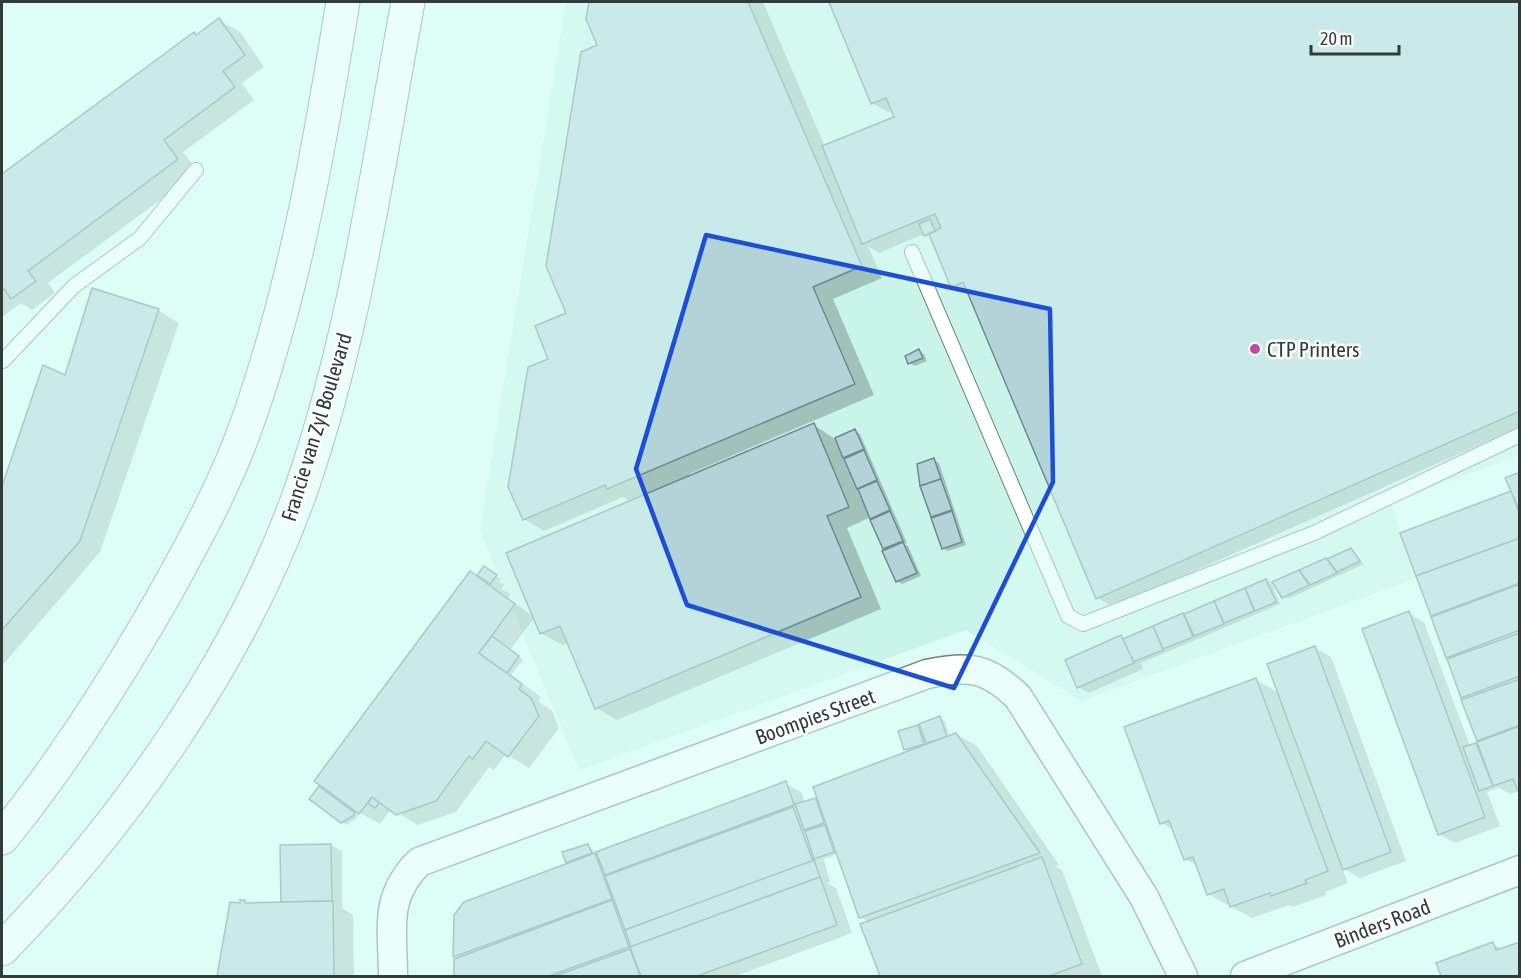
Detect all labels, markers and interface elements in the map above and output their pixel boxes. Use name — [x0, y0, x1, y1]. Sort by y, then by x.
scale bar — [1311, 18, 1400, 56]
text: 20 m — [1320, 28, 1352, 49]
street label: Francie van Zyl Boulevard — [276, 330, 356, 524]
place label: CTP Printers — [1267, 337, 1359, 361]
marker: CTP Printers — [1248, 342, 1262, 356]
street label: Boompies Street — [752, 683, 878, 749]
street label: Binders Road — [1331, 894, 1433, 952]

